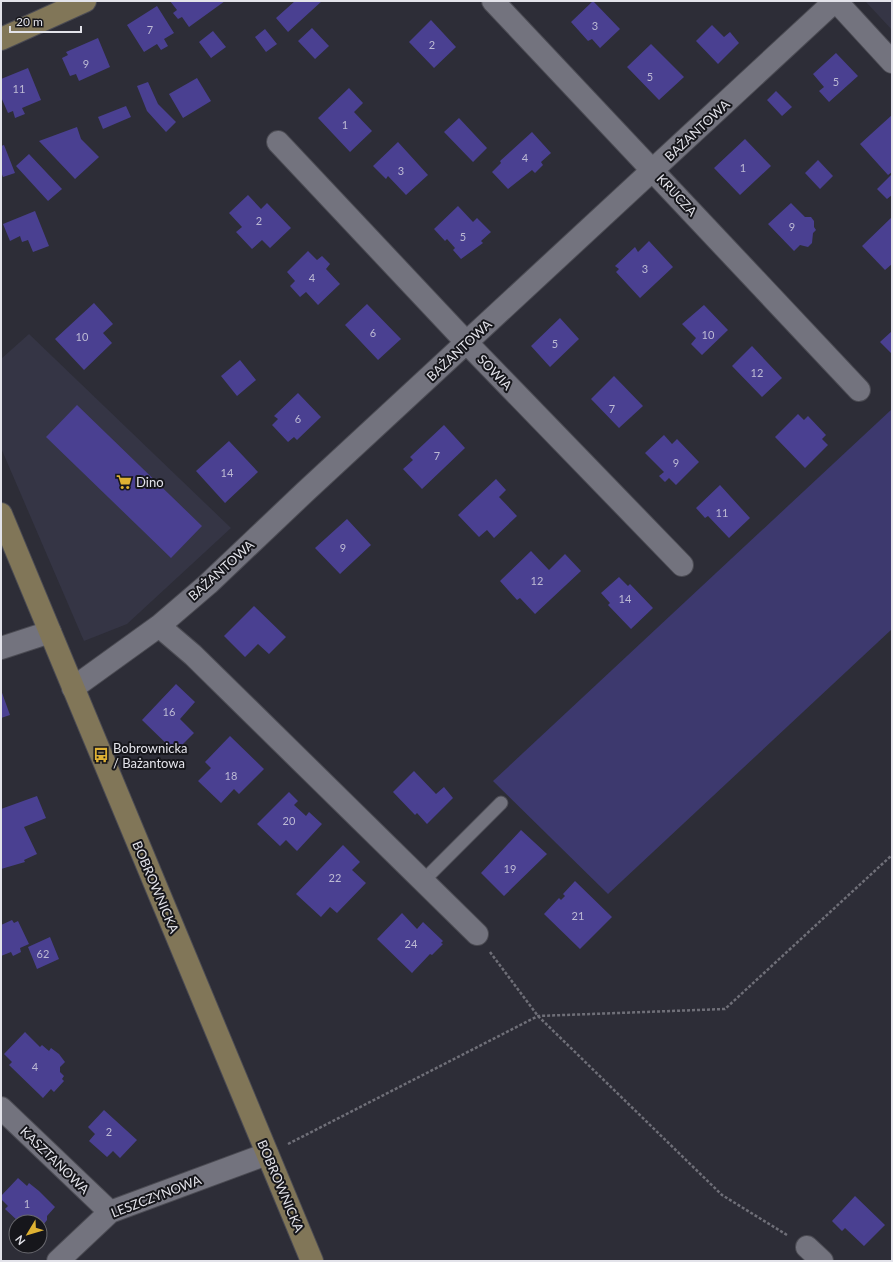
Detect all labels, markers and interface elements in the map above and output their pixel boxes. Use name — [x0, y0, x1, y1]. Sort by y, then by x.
scale bar — [10, 8, 81, 34]
text: 20 m — [16, 14, 43, 29]
house number: 3 — [592, 19, 598, 32]
house number: 7 — [147, 23, 153, 36]
house number: 2 — [429, 38, 435, 51]
house number: 9 — [83, 57, 89, 70]
house number: 5 — [647, 70, 653, 83]
house number: 5 — [833, 75, 839, 88]
house number: 11 — [13, 82, 25, 95]
street label: BAŻANTOWA — [661, 96, 733, 164]
house number: 1 — [342, 118, 348, 131]
house number: 4 — [522, 151, 529, 164]
house number: 1 — [740, 161, 746, 174]
house number: 3 — [398, 164, 404, 177]
street label: KRUCZA — [654, 171, 701, 219]
house number: 2 — [256, 214, 262, 227]
house number: 9 — [789, 220, 795, 233]
house number: 5 — [460, 230, 466, 243]
house number: 3 — [642, 262, 648, 275]
house number: 4 — [309, 271, 316, 284]
street label: BAŻANTOWA — [423, 316, 495, 384]
house number: 6 — [370, 326, 376, 339]
house number: 10 — [702, 328, 715, 341]
house number: 10 — [76, 330, 89, 343]
house number: 5 — [552, 337, 558, 350]
street label: SOWIA — [474, 351, 516, 393]
house number: 12 — [751, 366, 763, 379]
house number: 7 — [609, 402, 615, 415]
house number: 6 — [295, 412, 301, 425]
house number: 7 — [434, 449, 440, 462]
house number: 9 — [673, 456, 679, 469]
house number: 14 — [221, 466, 234, 479]
supermarket icon: Dino — [115, 473, 133, 491]
place label: Dino — [136, 474, 164, 490]
house number: 11 — [716, 506, 728, 519]
street label: BAŻANTOWA — [185, 536, 257, 604]
house number: 9 — [340, 541, 346, 554]
house number: 12 — [531, 574, 543, 587]
house number: 14 — [619, 592, 632, 605]
house number: 16 — [163, 705, 175, 718]
place label: Bobrownicka / Bażantowa — [113, 740, 188, 771]
bus stop icon: Bobrownicka / Bażantowa — [92, 746, 110, 764]
house number: 18 — [225, 769, 237, 782]
house number: 20 — [283, 814, 296, 827]
street label: BOBROWNICKA — [129, 838, 183, 936]
house number: 19 — [504, 862, 516, 875]
house number: 22 — [329, 871, 341, 884]
house number: 21 — [572, 909, 584, 922]
house number: 24 — [405, 937, 418, 950]
house number: 62 — [37, 947, 49, 960]
house number: 4 — [32, 1060, 39, 1073]
street label: KASZTANOWA — [17, 1123, 93, 1197]
house number: 2 — [106, 1125, 112, 1138]
street label: BOBROWNICKA — [254, 1137, 308, 1235]
street label: LESZCZYNOWA — [109, 1171, 204, 1221]
house number: 1 — [24, 1197, 30, 1210]
north arrow — [8, 1214, 48, 1254]
text: N — [12, 1233, 27, 1248]

